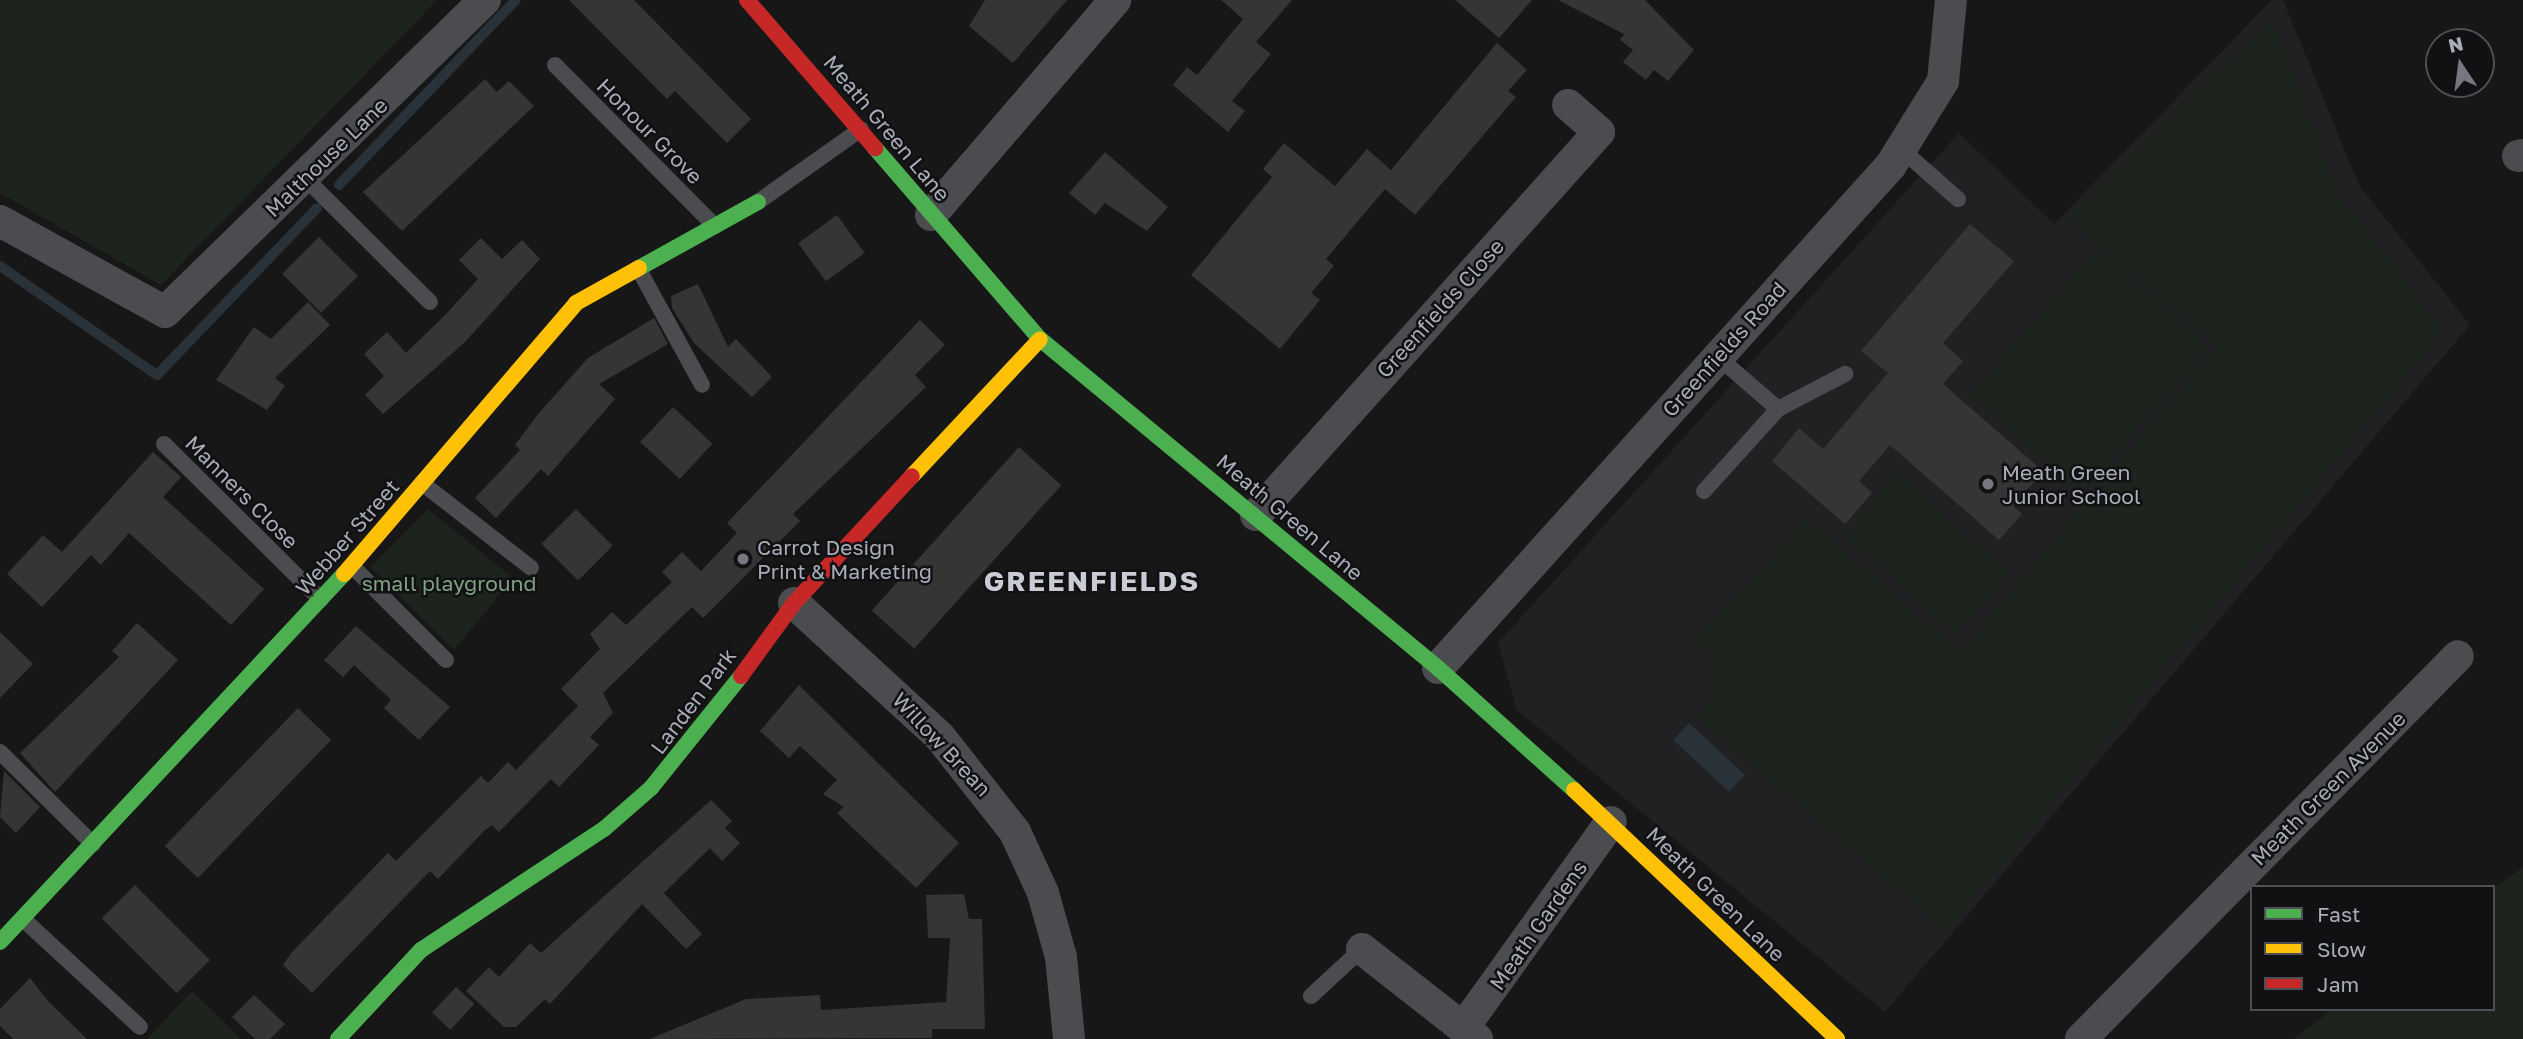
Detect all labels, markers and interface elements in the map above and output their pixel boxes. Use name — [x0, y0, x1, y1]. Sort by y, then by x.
north arrow — [2425, 28, 2495, 98]
text: N — [2446, 31, 2465, 57]
street label: Meath Green Lane — [819, 50, 955, 206]
street label: Honour Grove — [592, 73, 708, 189]
street label: Malthouse Lane — [260, 92, 392, 222]
street label: Greenfields Close — [1371, 233, 1509, 383]
street label: Greenfields Road — [1657, 276, 1791, 422]
street label: Manners Close — [180, 430, 304, 554]
street label: Meath Green Lane — [1212, 449, 1368, 585]
place label: Meath Green Junior School — [2002, 459, 2141, 509]
street label: Webber Street — [290, 474, 404, 600]
marker: Meath Green Junior School — [1980, 476, 1996, 492]
place label: Carrot Design Print & Marketing — [757, 534, 932, 584]
marker: Carrot Design Print & Marketing — [735, 551, 751, 567]
district label: GREENFIELDS — [985, 564, 1199, 598]
park label: small playground — [362, 570, 536, 596]
street label: Landen Park — [645, 643, 741, 759]
street label: Willow Brean — [888, 687, 996, 801]
street label: Meath Green Avenue — [2246, 706, 2410, 870]
street label: Meath Green Lane — [1641, 821, 1791, 967]
street label: Meath Gardens — [1484, 855, 1592, 995]
legend — [2250, 885, 2495, 1011]
text: Fast — [2317, 901, 2360, 927]
text: Slow — [2317, 936, 2366, 962]
text: Jam — [2317, 971, 2359, 997]

